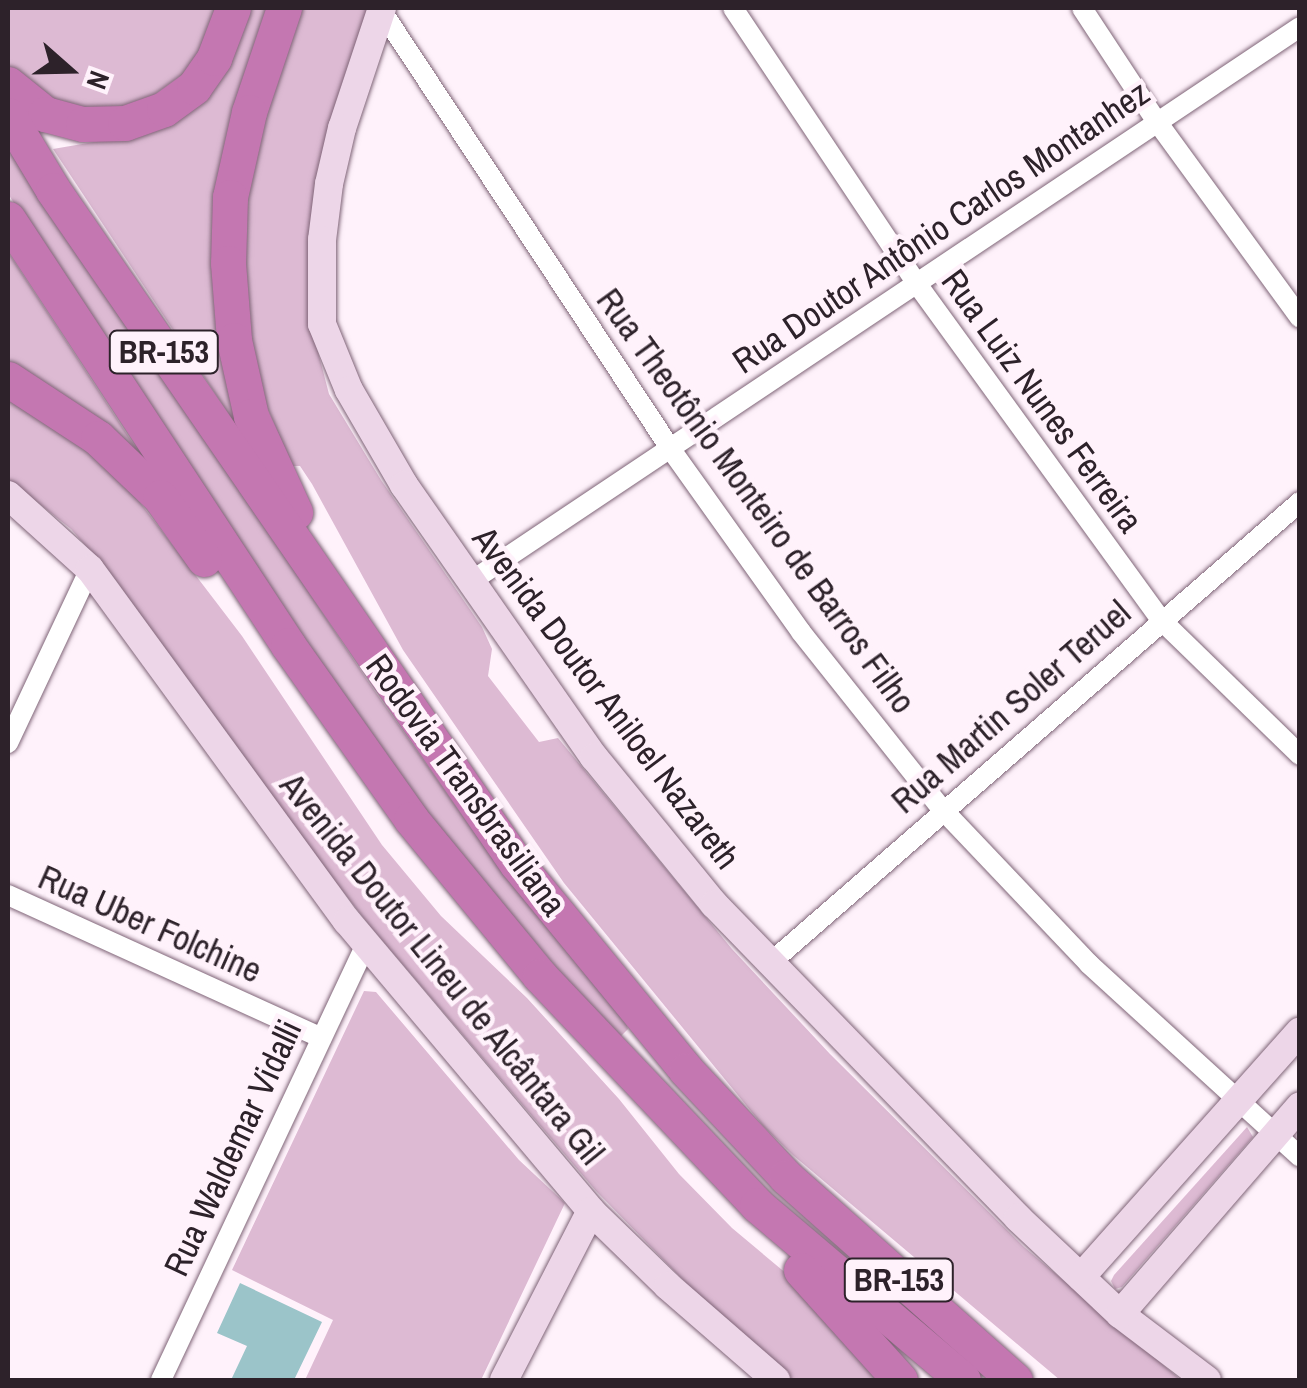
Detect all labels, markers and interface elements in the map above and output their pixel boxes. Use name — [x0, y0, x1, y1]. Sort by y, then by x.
north arrow — [20, 20, 120, 120]
text: N — [78, 66, 119, 95]
street label: Rua Doutor Antônio Carlos Montanhez — [724, 71, 1158, 383]
street label: Rua Luiz Nunes Ferreira — [933, 261, 1151, 541]
street label: Rua Theotônio Monteiro de Barros Filho — [588, 280, 924, 722]
road number: BR-153 — [106, 325, 222, 379]
street label: Avenida Doutor Aniloel Nazareth — [463, 518, 749, 878]
street label: Rua Martin Soler Teruel — [883, 592, 1139, 822]
street label: Rodovia Transbrasiliana — [357, 646, 575, 924]
street label: Avenida Doutor Lineu de Alcântara Gil — [271, 764, 613, 1174]
street label: Rua Uber Folchine — [32, 856, 268, 992]
street label: Rua Waldemar Vidalli — [155, 1013, 311, 1283]
road number: BR-153 — [842, 1253, 956, 1307]

